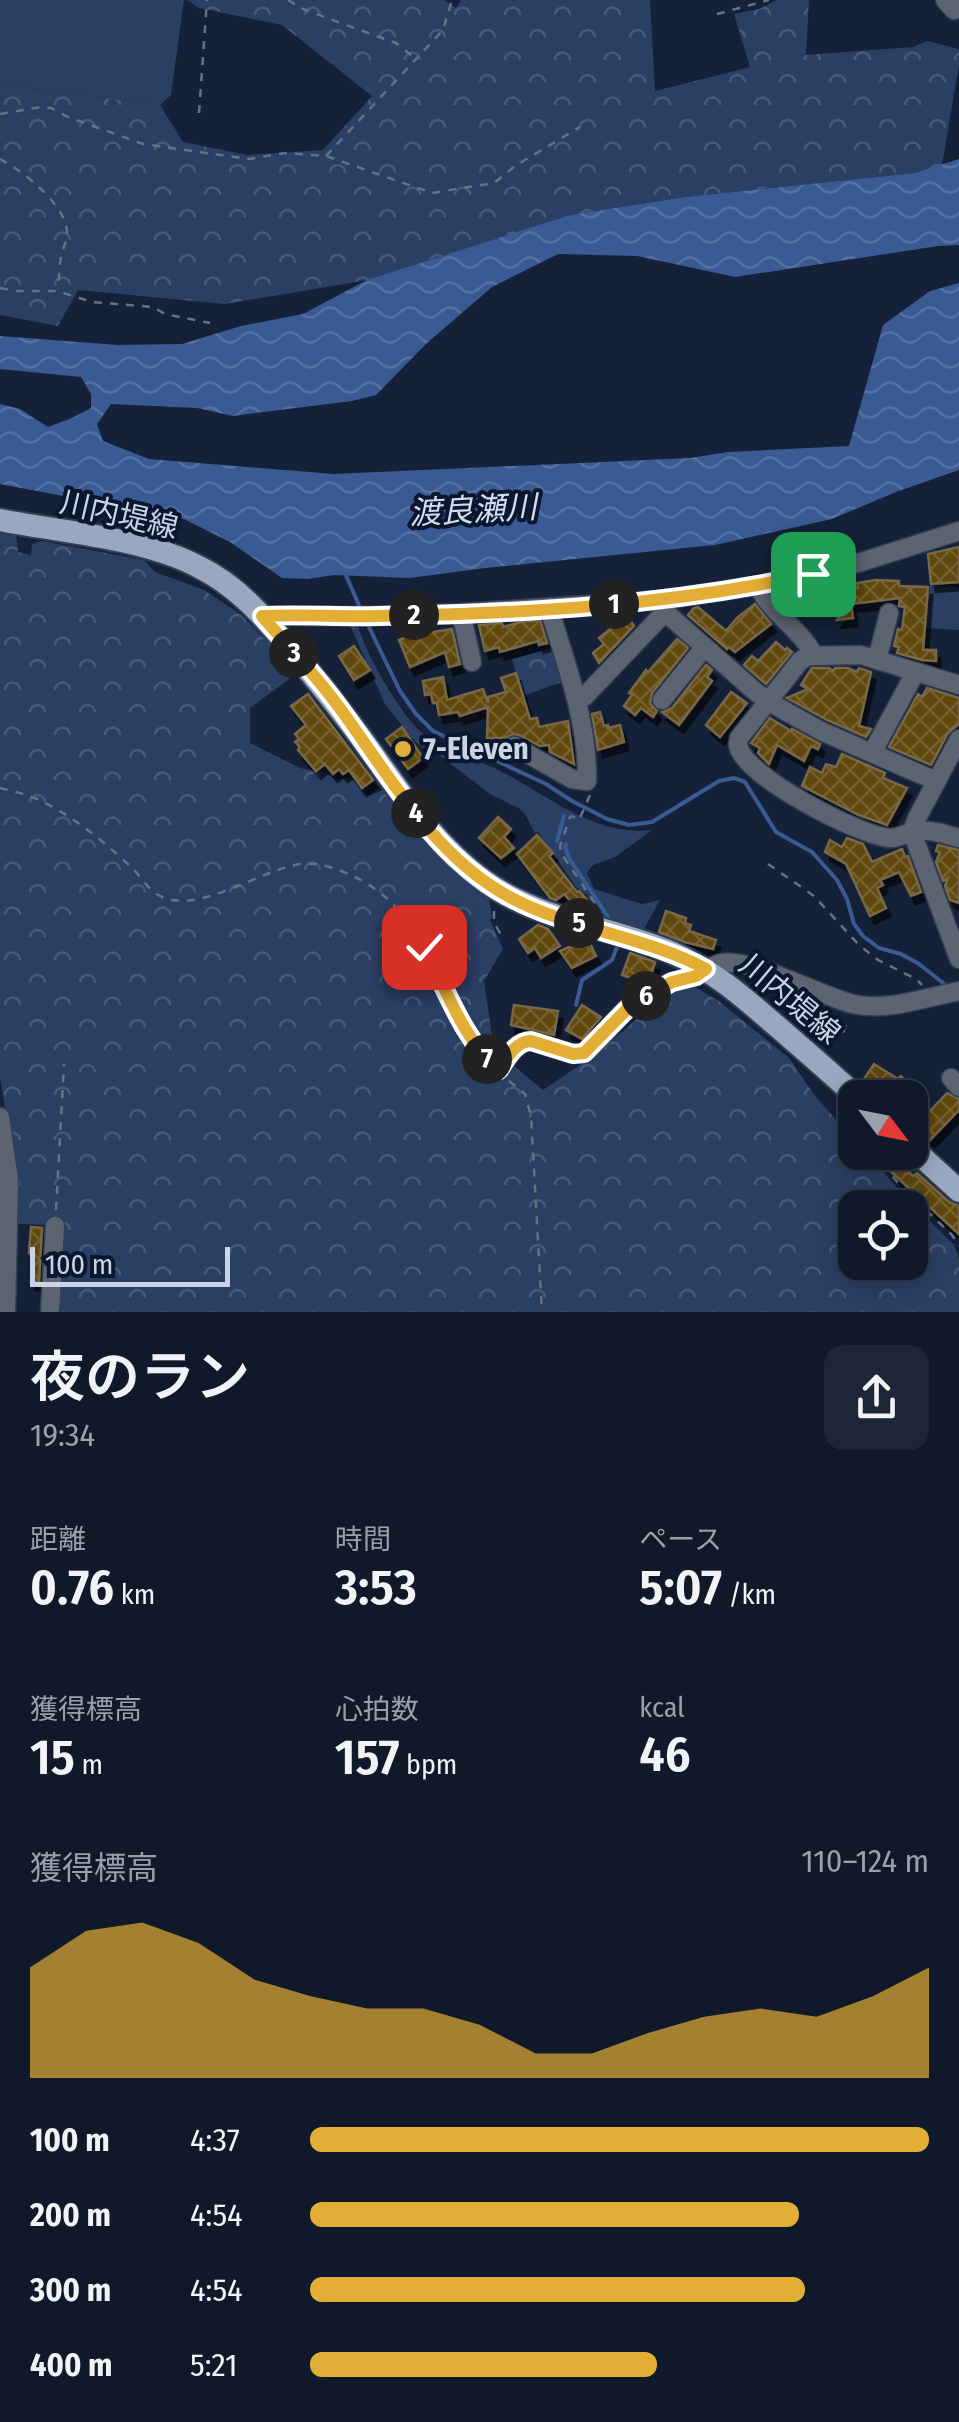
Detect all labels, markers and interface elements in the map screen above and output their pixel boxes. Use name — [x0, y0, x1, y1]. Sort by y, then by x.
street label: 川内堤線 — [56, 484, 182, 546]
water label: 渡良瀬川 — [408, 488, 541, 532]
pin — [771, 532, 856, 617]
icon: arrive — [786, 547, 841, 602]
pin: 1 — [589, 579, 639, 629]
text: 1 — [608, 587, 620, 620]
pin: 2 — [389, 590, 439, 640]
text: 2 — [408, 598, 420, 631]
pin: 3 — [269, 628, 319, 678]
text: 3 — [287, 636, 301, 669]
place label: 7-Eleven — [423, 731, 529, 767]
marker: 7-Eleven — [392, 738, 414, 760]
pin: 4 — [391, 788, 441, 838]
text: 4 — [409, 796, 423, 829]
pin: 5 — [554, 898, 604, 948]
pin — [382, 905, 467, 990]
text: 5 — [572, 906, 586, 939]
icon: check — [397, 920, 452, 975]
street label: 川内堤線 — [732, 947, 848, 1051]
pin: 6 — [621, 971, 671, 1021]
text: 6 — [639, 979, 653, 1012]
pin: 7 — [462, 1034, 512, 1084]
text: 7 — [481, 1042, 493, 1075]
north arrow — [838, 1080, 928, 1170]
map controls — [838, 1080, 928, 1280]
button: locate — [838, 1190, 928, 1280]
scale bar — [30, 1242, 230, 1286]
text: 100 m — [45, 1248, 113, 1281]
text: 夜のラン — [30, 1345, 250, 1411]
button: share — [824, 1345, 929, 1450]
text: 19:34 — [30, 1416, 95, 1454]
text: 距離 — [30, 1523, 86, 1556]
text: 時間 — [335, 1523, 391, 1556]
text: ペース — [639, 1523, 722, 1556]
text: 0.76 — [30, 1557, 114, 1617]
text: 3:53 — [335, 1557, 417, 1617]
text: 5:07 — [639, 1557, 722, 1617]
text: km — [114, 1578, 155, 1611]
text: /km — [722, 1578, 776, 1611]
text: kcal — [639, 1691, 685, 1724]
text: 獲得標高 — [30, 1693, 142, 1726]
text: 心拍数 — [335, 1693, 419, 1726]
text: 46 — [639, 1724, 690, 1784]
text: 15 — [30, 1727, 75, 1787]
text: 157 — [335, 1727, 399, 1787]
text: m — [75, 1748, 103, 1781]
text: bpm — [399, 1748, 457, 1781]
text: 110–124 m — [801, 1842, 929, 1880]
text: 獲得標高 — [30, 1849, 158, 1887]
text: 100 m — [30, 2121, 110, 2159]
text: 4:37 — [190, 2121, 240, 2159]
text: 200 m — [30, 2196, 111, 2234]
text: 4:54 — [190, 2196, 243, 2234]
text: 300 m — [30, 2271, 111, 2309]
text: 4:54 — [190, 2271, 243, 2309]
text: 400 m — [30, 2346, 112, 2384]
text: 5:21 — [190, 2346, 237, 2384]

